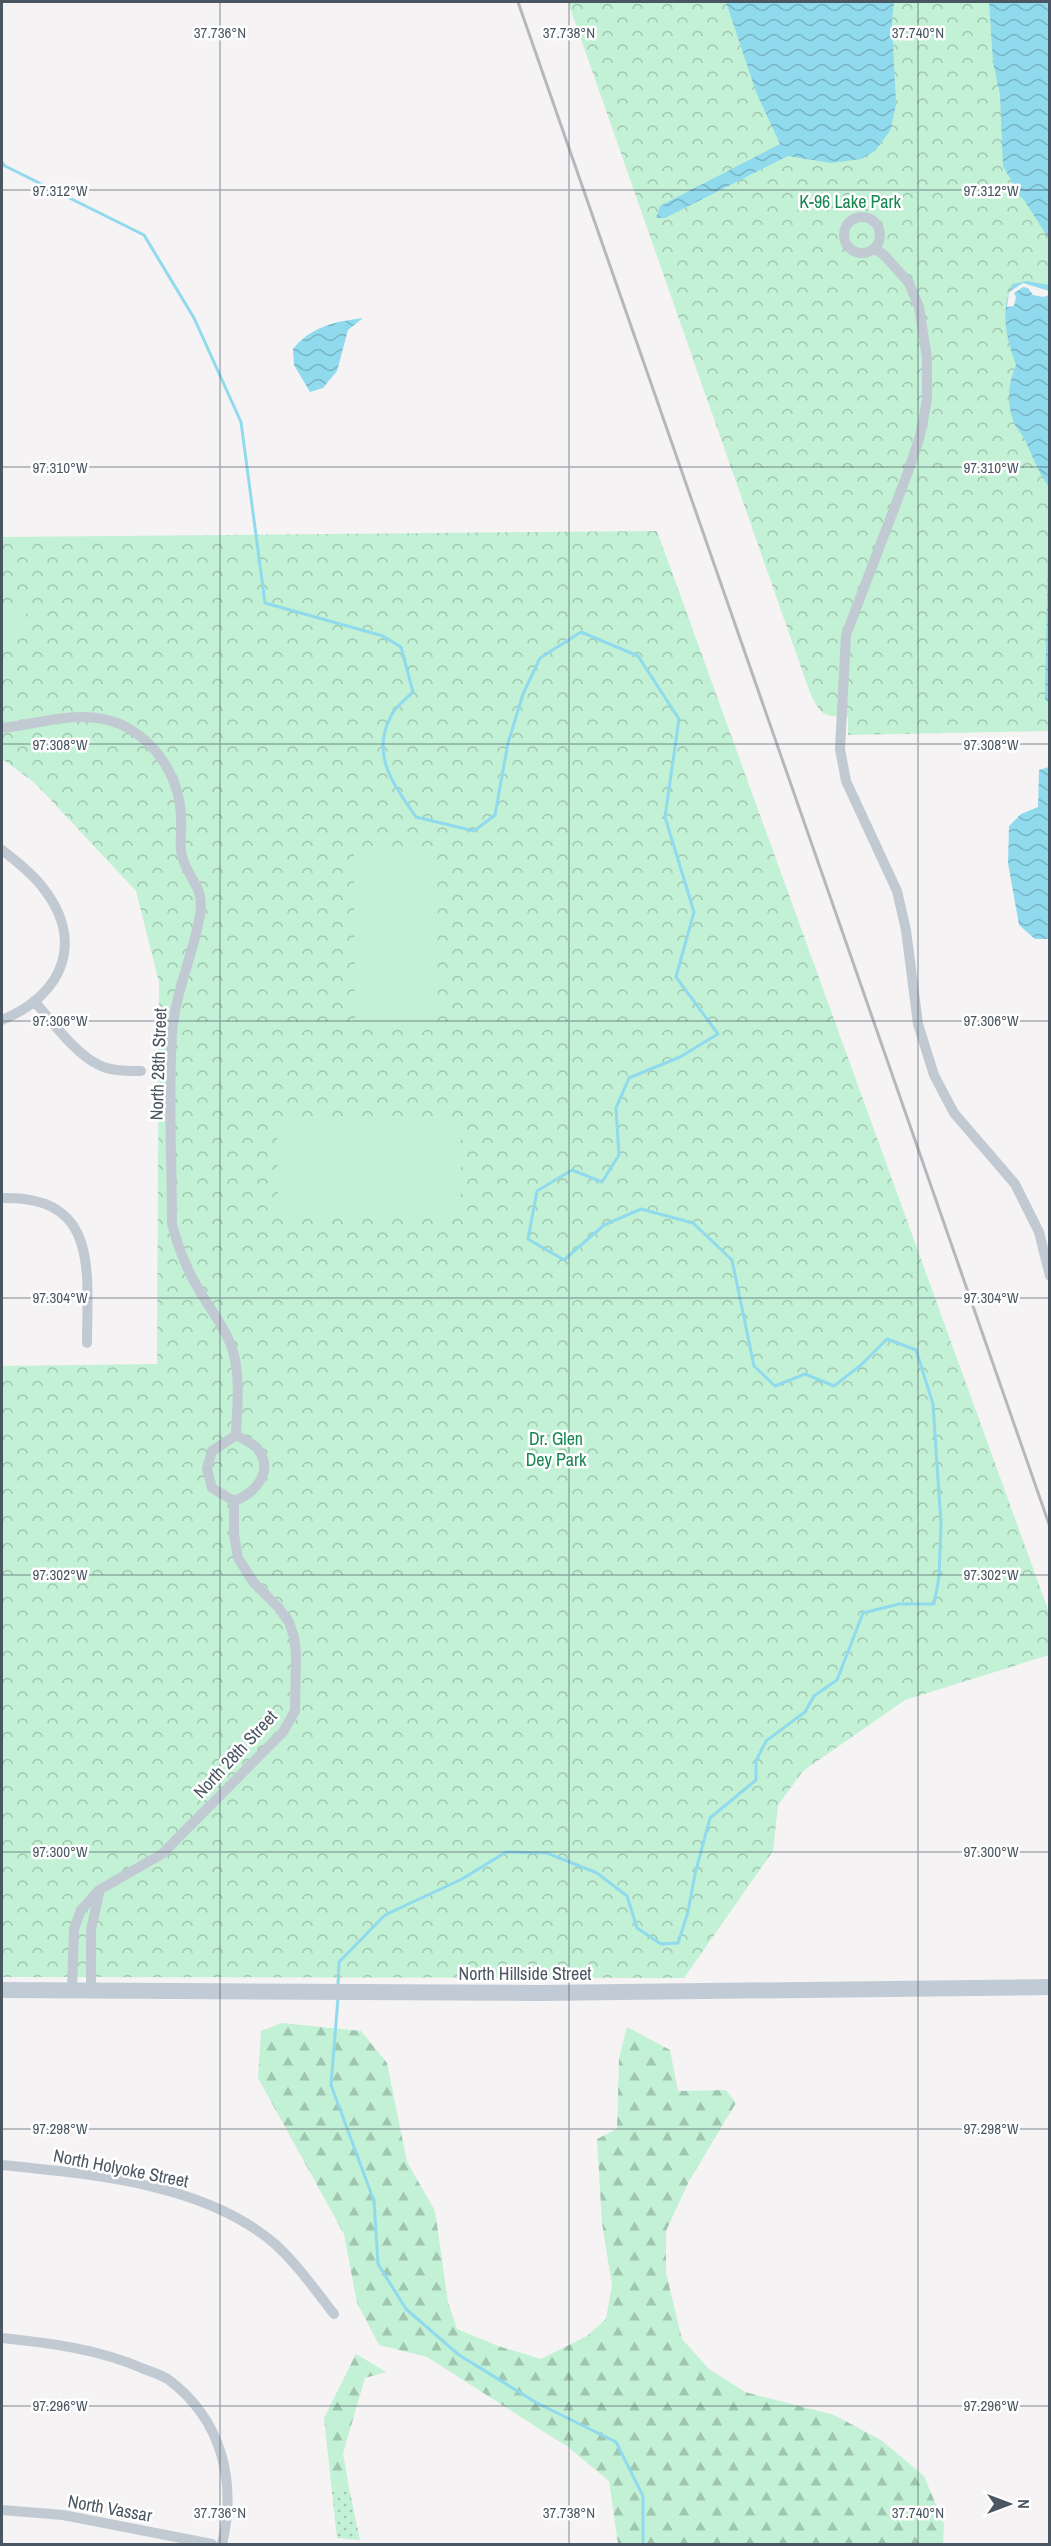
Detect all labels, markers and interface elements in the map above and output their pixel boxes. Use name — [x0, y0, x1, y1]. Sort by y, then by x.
text: 37.736°N — [194, 22, 246, 43]
text: 37.738°N — [543, 22, 595, 43]
text: 37.740°N — [892, 22, 944, 43]
text: 97.312°W — [32, 180, 88, 201]
text: 97.312°W — [963, 180, 1019, 201]
park label: K-96 Lake Park — [799, 189, 901, 214]
text: 97.310°W — [32, 457, 88, 478]
text: 97.310°W — [963, 457, 1019, 478]
text: 97.308°W — [32, 734, 88, 755]
text: 97.308°W — [963, 734, 1019, 755]
street label: North 28th Street — [144, 1007, 172, 1121]
text: 97.306°W — [32, 1010, 88, 1031]
text: 97.306°W — [963, 1010, 1019, 1031]
text: 97.304°W — [32, 1287, 88, 1308]
text: 97.304°W — [963, 1287, 1019, 1308]
park label: Dr. Glen Dey Park — [526, 1426, 587, 1472]
text: 97.302°W — [32, 1564, 88, 1585]
text: 97.302°W — [963, 1564, 1019, 1585]
street label: North 28th Street — [188, 1704, 282, 1804]
text: 97.300°W — [32, 1841, 88, 1862]
text: 97.300°W — [963, 1841, 1019, 1862]
street label: North Hillside Street — [459, 1961, 591, 1986]
text: 97.298°W — [32, 2118, 88, 2139]
text: 97.298°W — [963, 2118, 1019, 2139]
street label: North Holyoke Street — [51, 2143, 191, 2193]
text: 97.296°W — [32, 2395, 88, 2416]
text: 97.296°W — [963, 2395, 1019, 2416]
north arrow — [979, 2474, 1039, 2534]
street label: North Vassar — [66, 2488, 154, 2528]
text: N — [1013, 2499, 1035, 2509]
text: 37.736°N — [194, 2502, 246, 2523]
text: 37.738°N — [543, 2502, 595, 2523]
text: 37.740°N — [892, 2502, 944, 2523]

